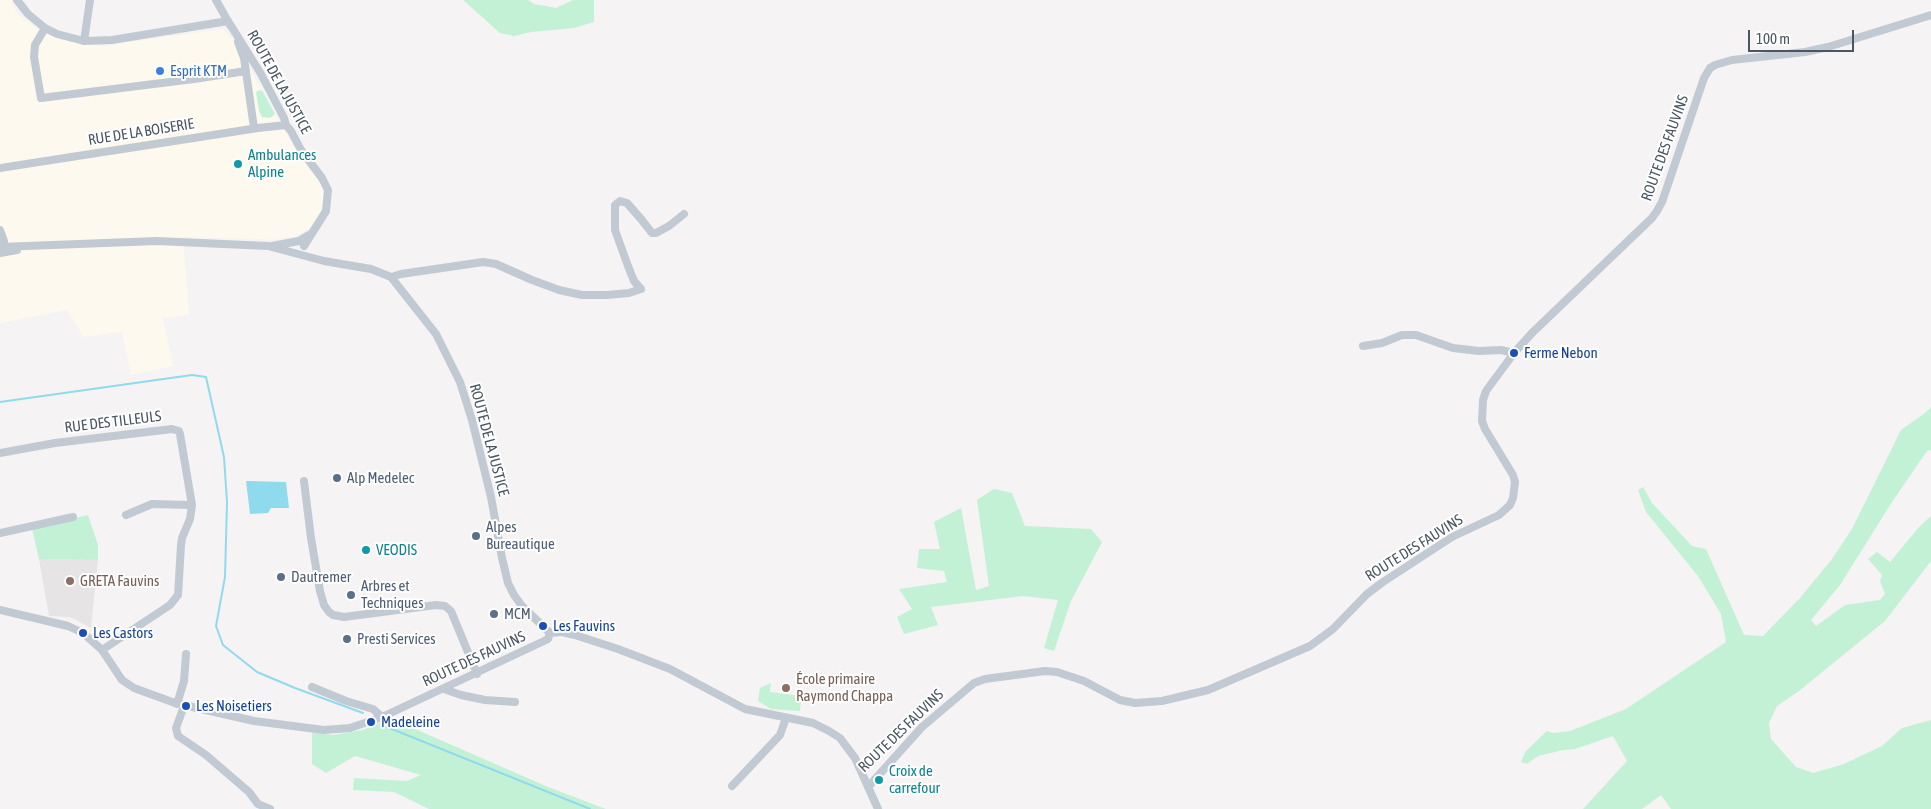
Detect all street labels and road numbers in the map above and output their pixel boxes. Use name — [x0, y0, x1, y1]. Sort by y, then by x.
street label: ROUTE DE LA JUSTICE — [243, 27, 315, 137]
street label: ROUTE DES FAUVINS — [1637, 93, 1693, 203]
street label: RUE DE LA BOISERIE — [87, 115, 195, 149]
street label: ROUTE DE LA JUSTICE — [465, 382, 513, 498]
street label: RUE DES TILLEULS — [64, 407, 162, 437]
street label: ROUTE DES FAUVINS — [1362, 511, 1466, 585]
street label: ROUTE DES FAUVINS — [420, 627, 528, 691]
street label: ROUTE DES FAUVINS — [855, 686, 947, 776]

